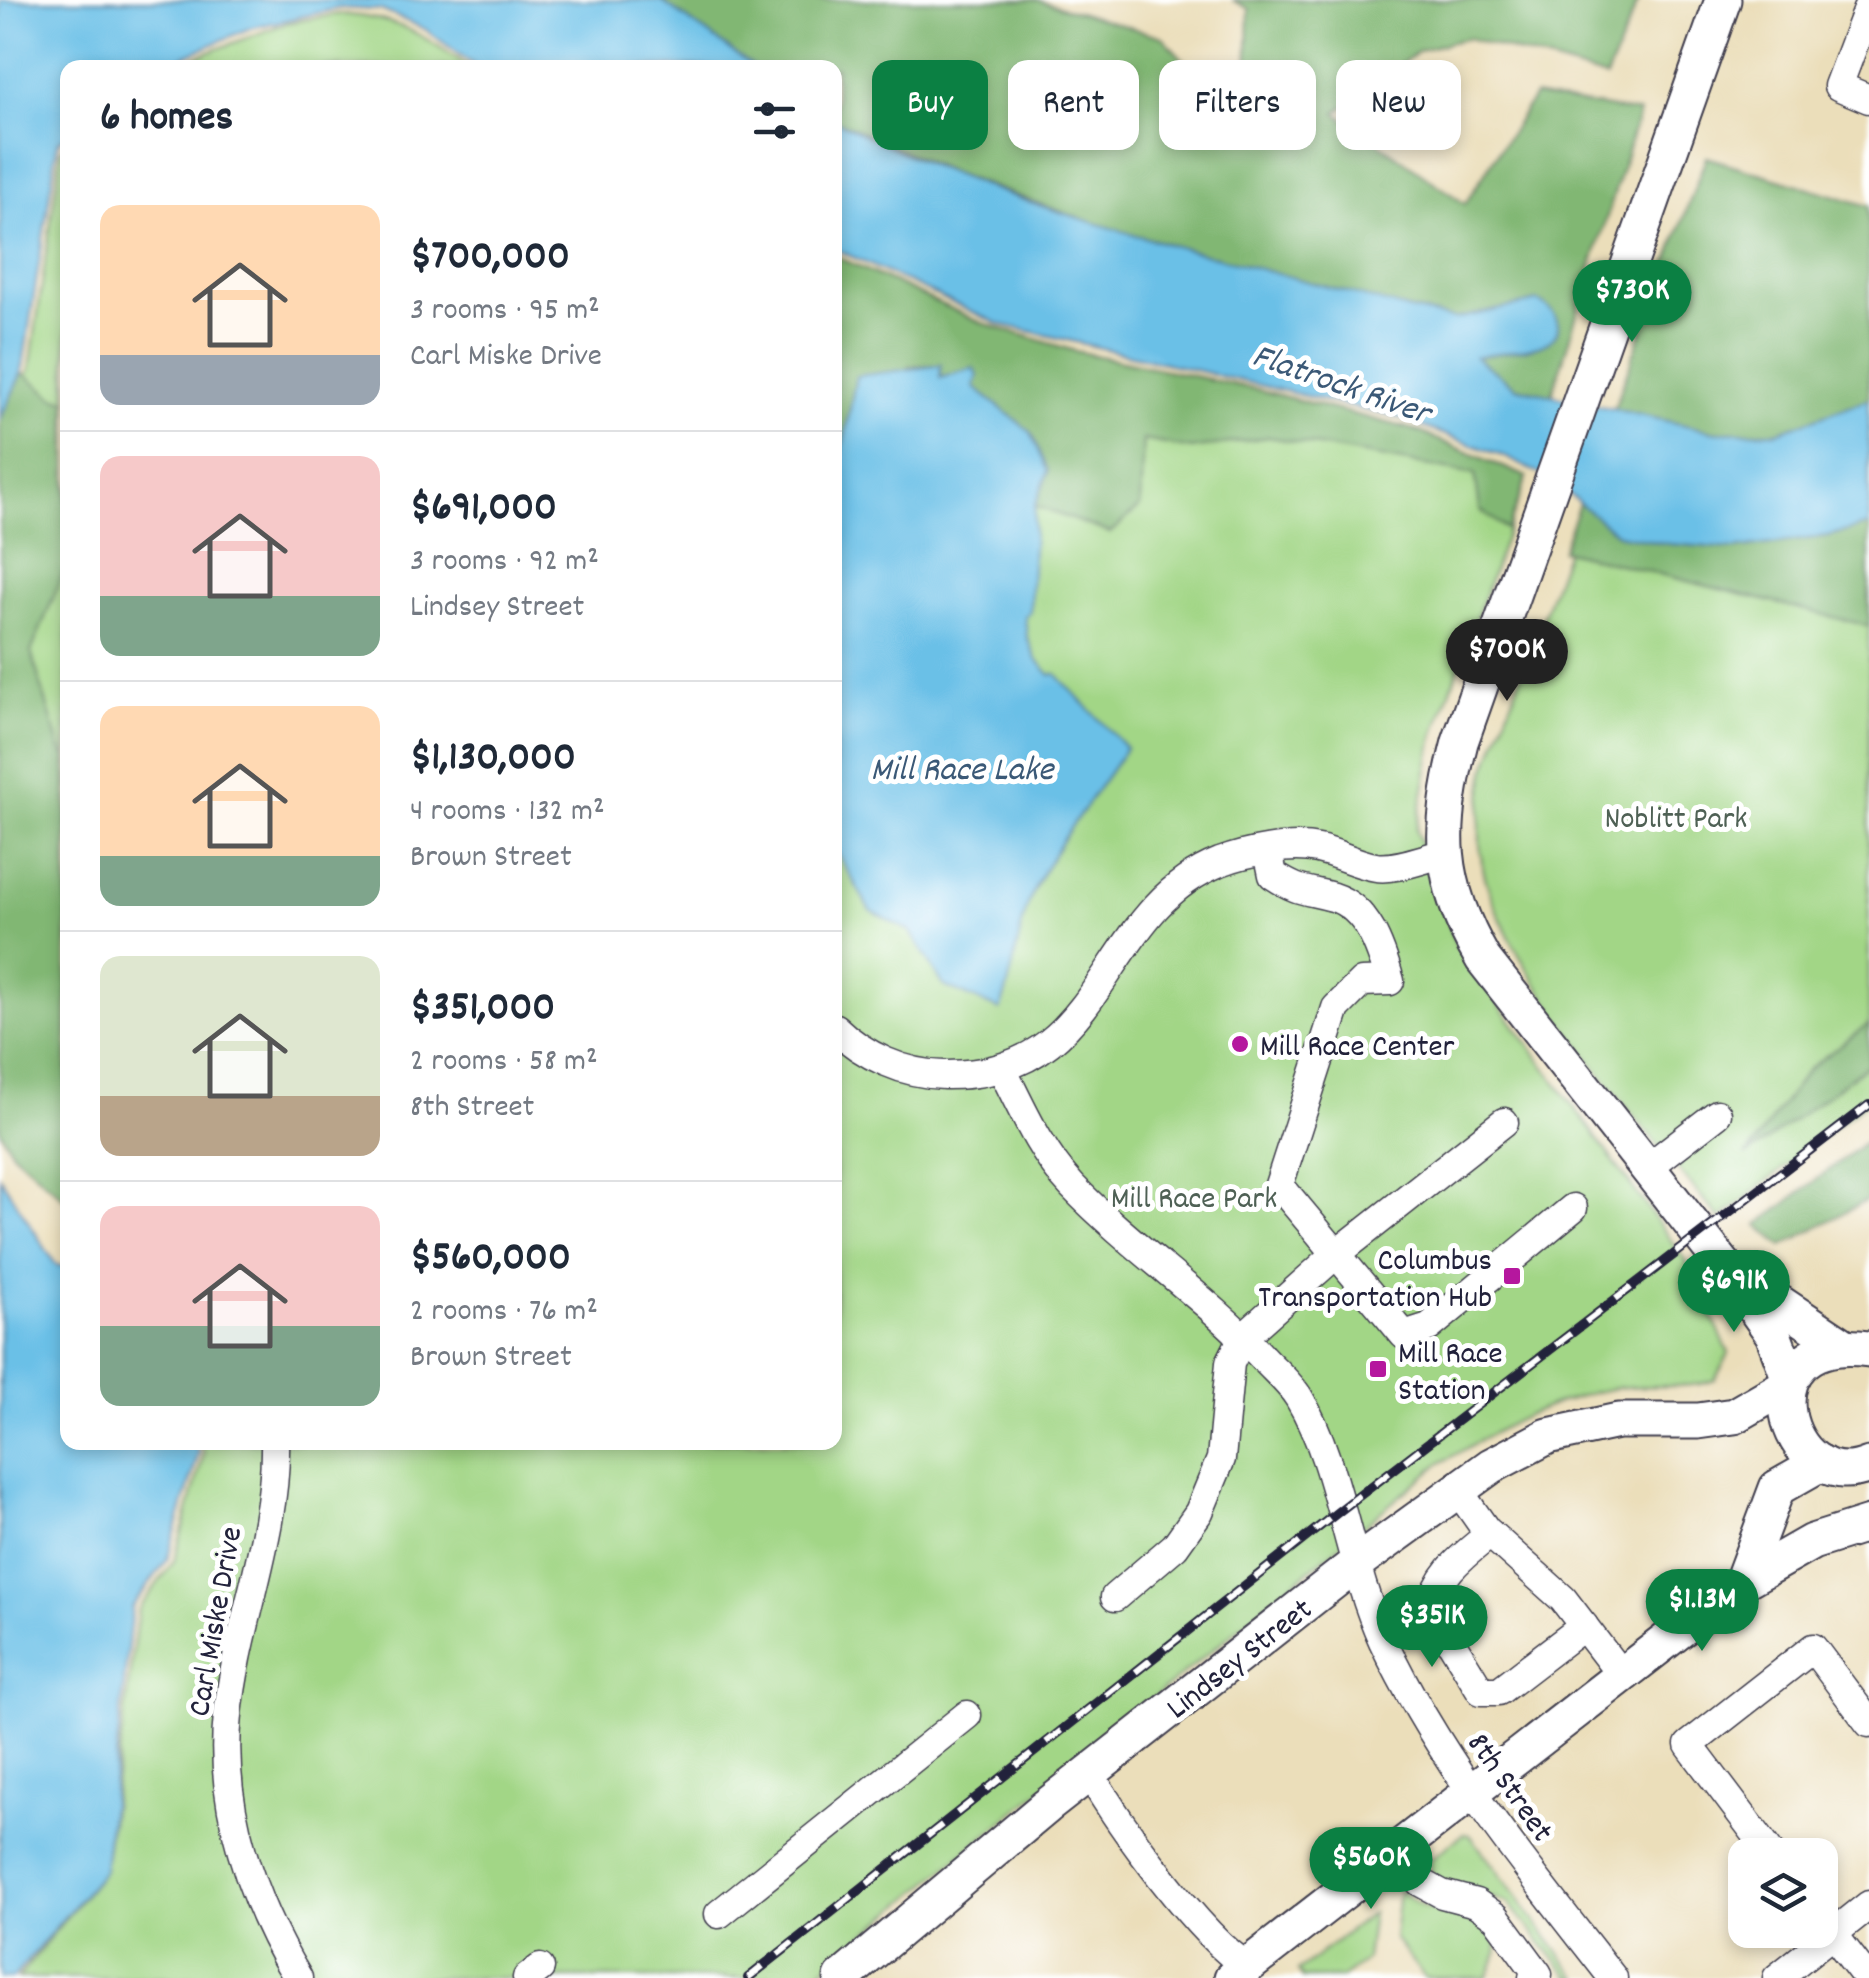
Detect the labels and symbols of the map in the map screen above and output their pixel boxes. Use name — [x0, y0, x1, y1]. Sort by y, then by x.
pin: $730K — [1562, 260, 1702, 345]
water label: Flatrock River — [1245, 333, 1440, 442]
pin: $700K — [1437, 619, 1577, 704]
water label: Mill Race Lake — [870, 747, 1055, 797]
park label: Noblitt Park — [1605, 798, 1747, 844]
place label: Mill Race Center — [1260, 1026, 1455, 1072]
marker: Mill Race Center — [1229, 1033, 1251, 1055]
park label: Mill Race Park — [1111, 1178, 1277, 1224]
place label: Columbus Transportation Hub — [1258, 1240, 1492, 1323]
pin: $691K — [1664, 1250, 1804, 1335]
marker: Columbus Transportation Hub — [1501, 1265, 1523, 1287]
place label: Mill Race Station — [1398, 1333, 1503, 1416]
marker: Mill Race Station — [1367, 1358, 1389, 1380]
street label: Carl Miske Drive — [179, 1523, 257, 1720]
pin: $1.13M — [1621, 1569, 1783, 1654]
pin: $351K — [1362, 1585, 1502, 1670]
street label: Lindsey Street — [1158, 1589, 1324, 1733]
street label: 8th Street — [1453, 1725, 1563, 1853]
pin: $560K — [1301, 1827, 1441, 1912]

